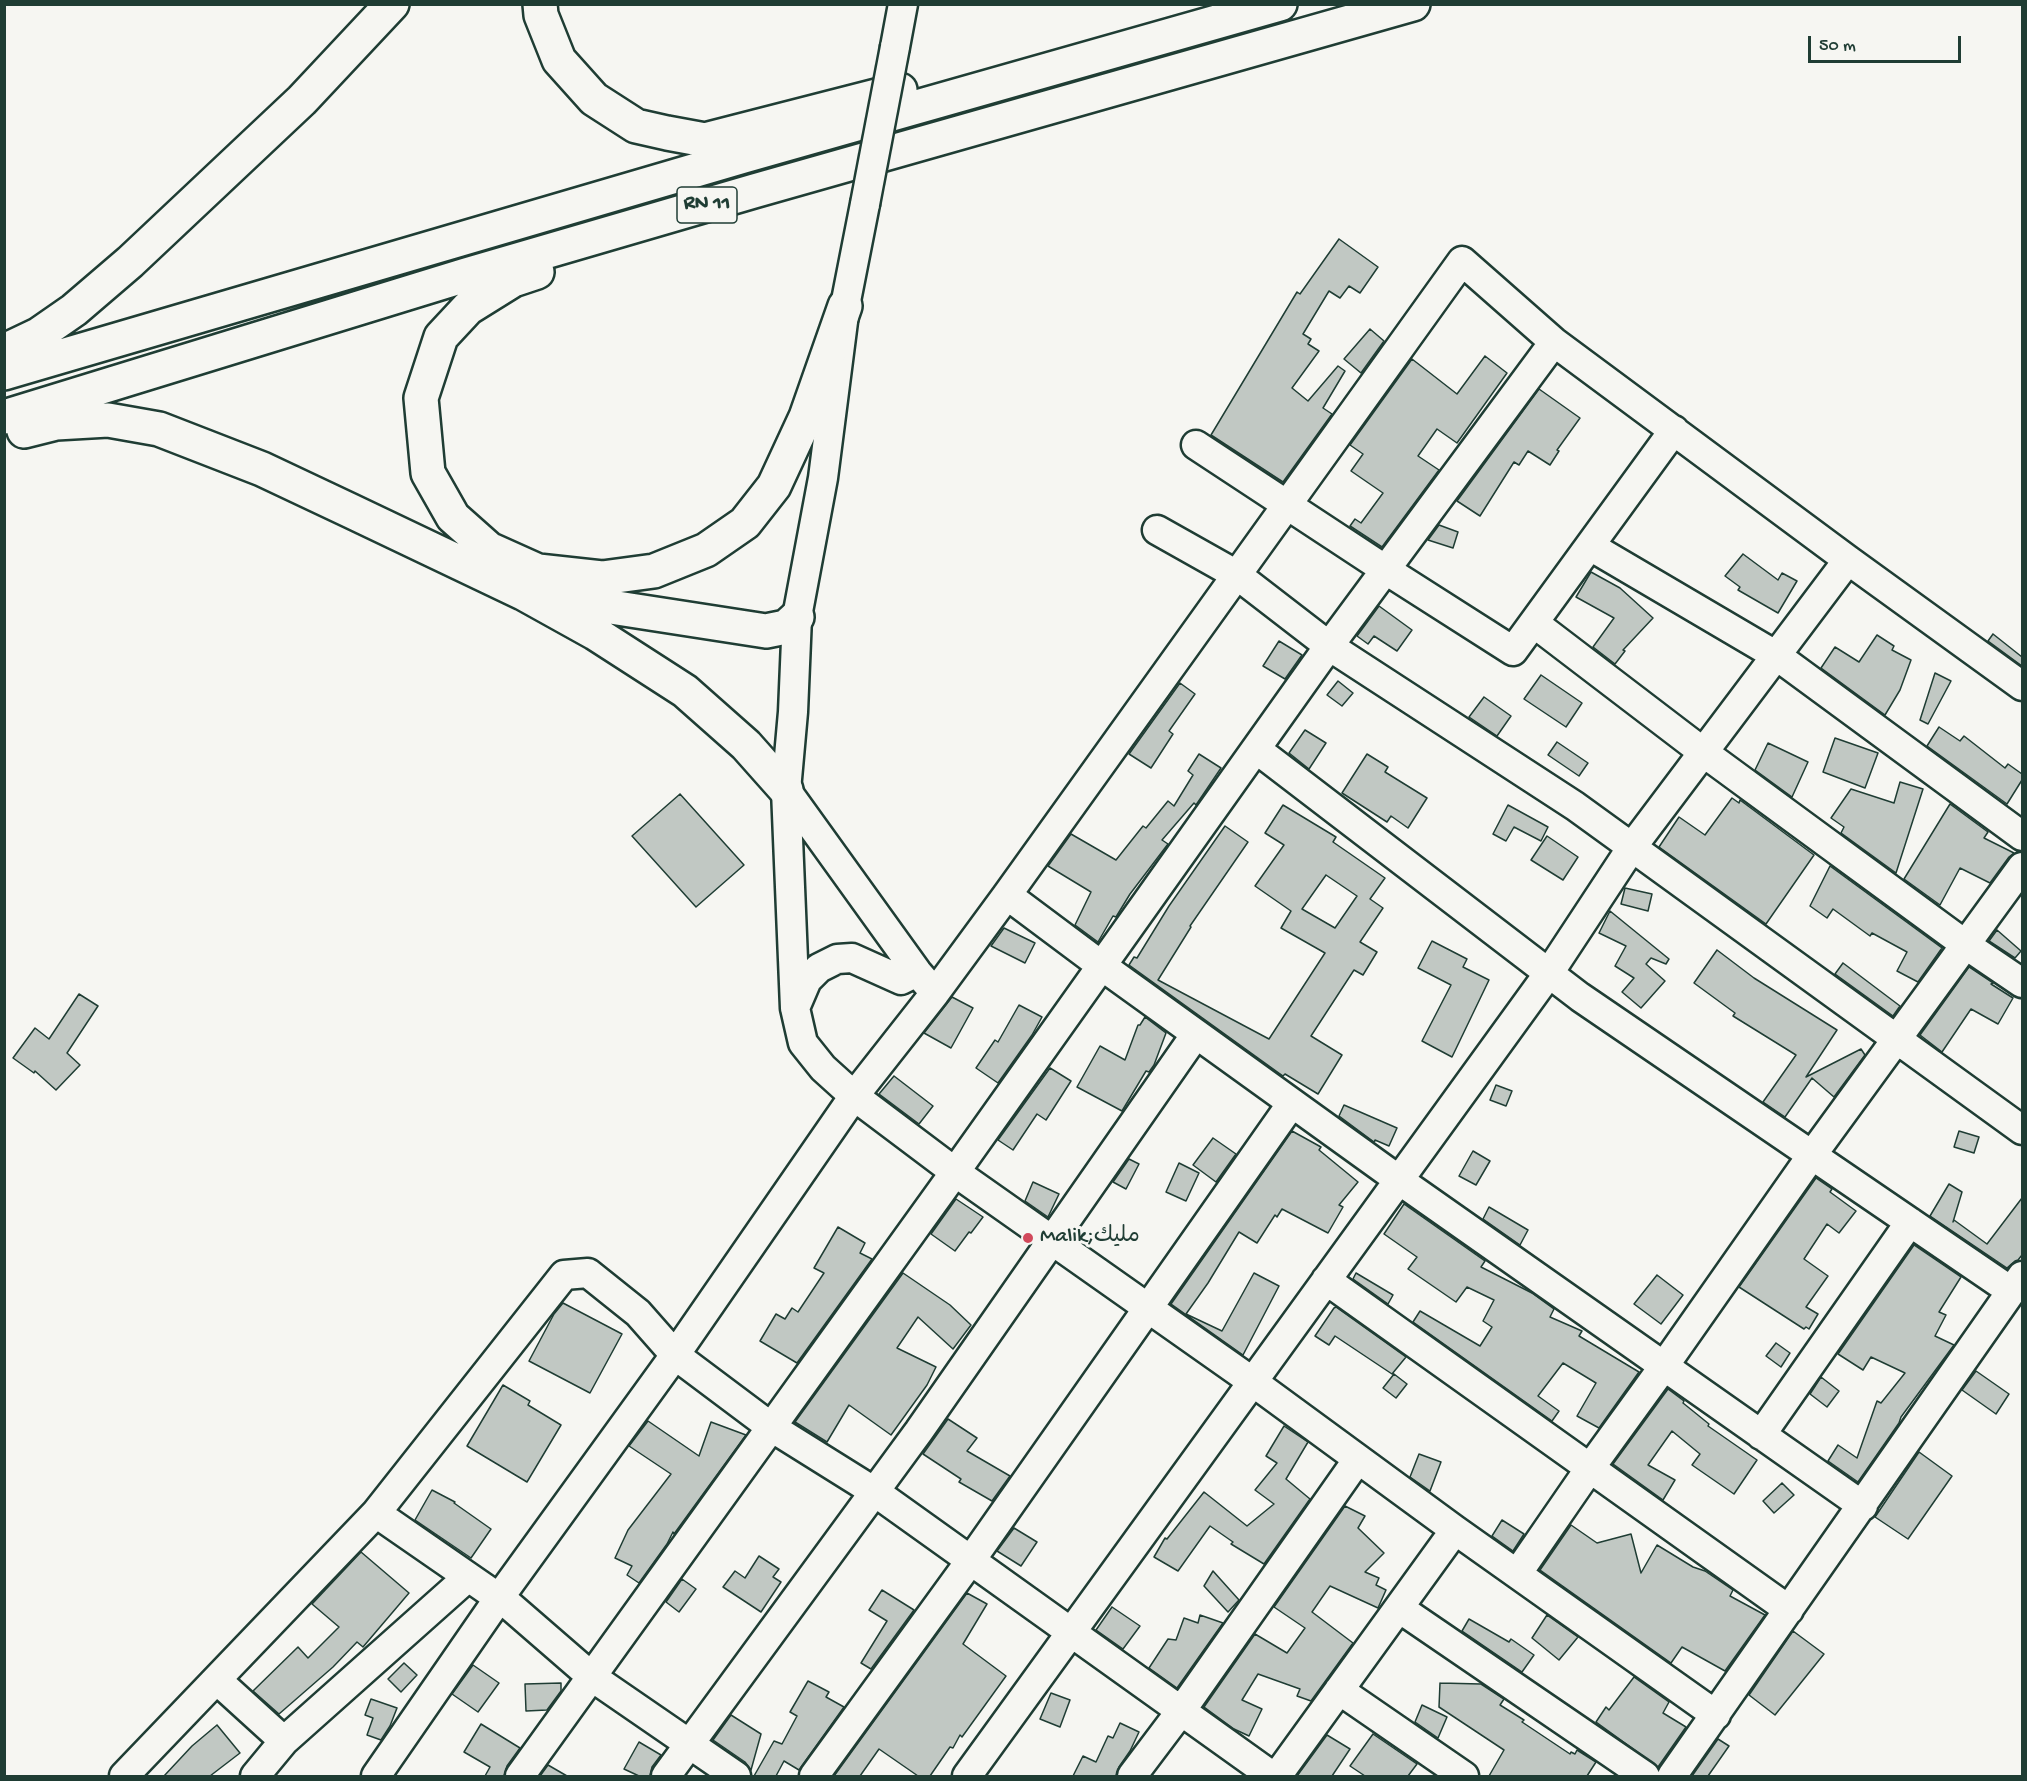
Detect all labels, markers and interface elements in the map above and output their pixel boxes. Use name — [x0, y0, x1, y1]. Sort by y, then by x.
scale bar — [1811, 24, 1964, 62]
text: 50 m — [1819, 36, 1856, 57]
road number: RN 11 — [677, 187, 737, 223]
place label: Malik;مليك — [1040, 1225, 1140, 1251]
marker: Malik;مليك — [1021, 1231, 1035, 1245]

